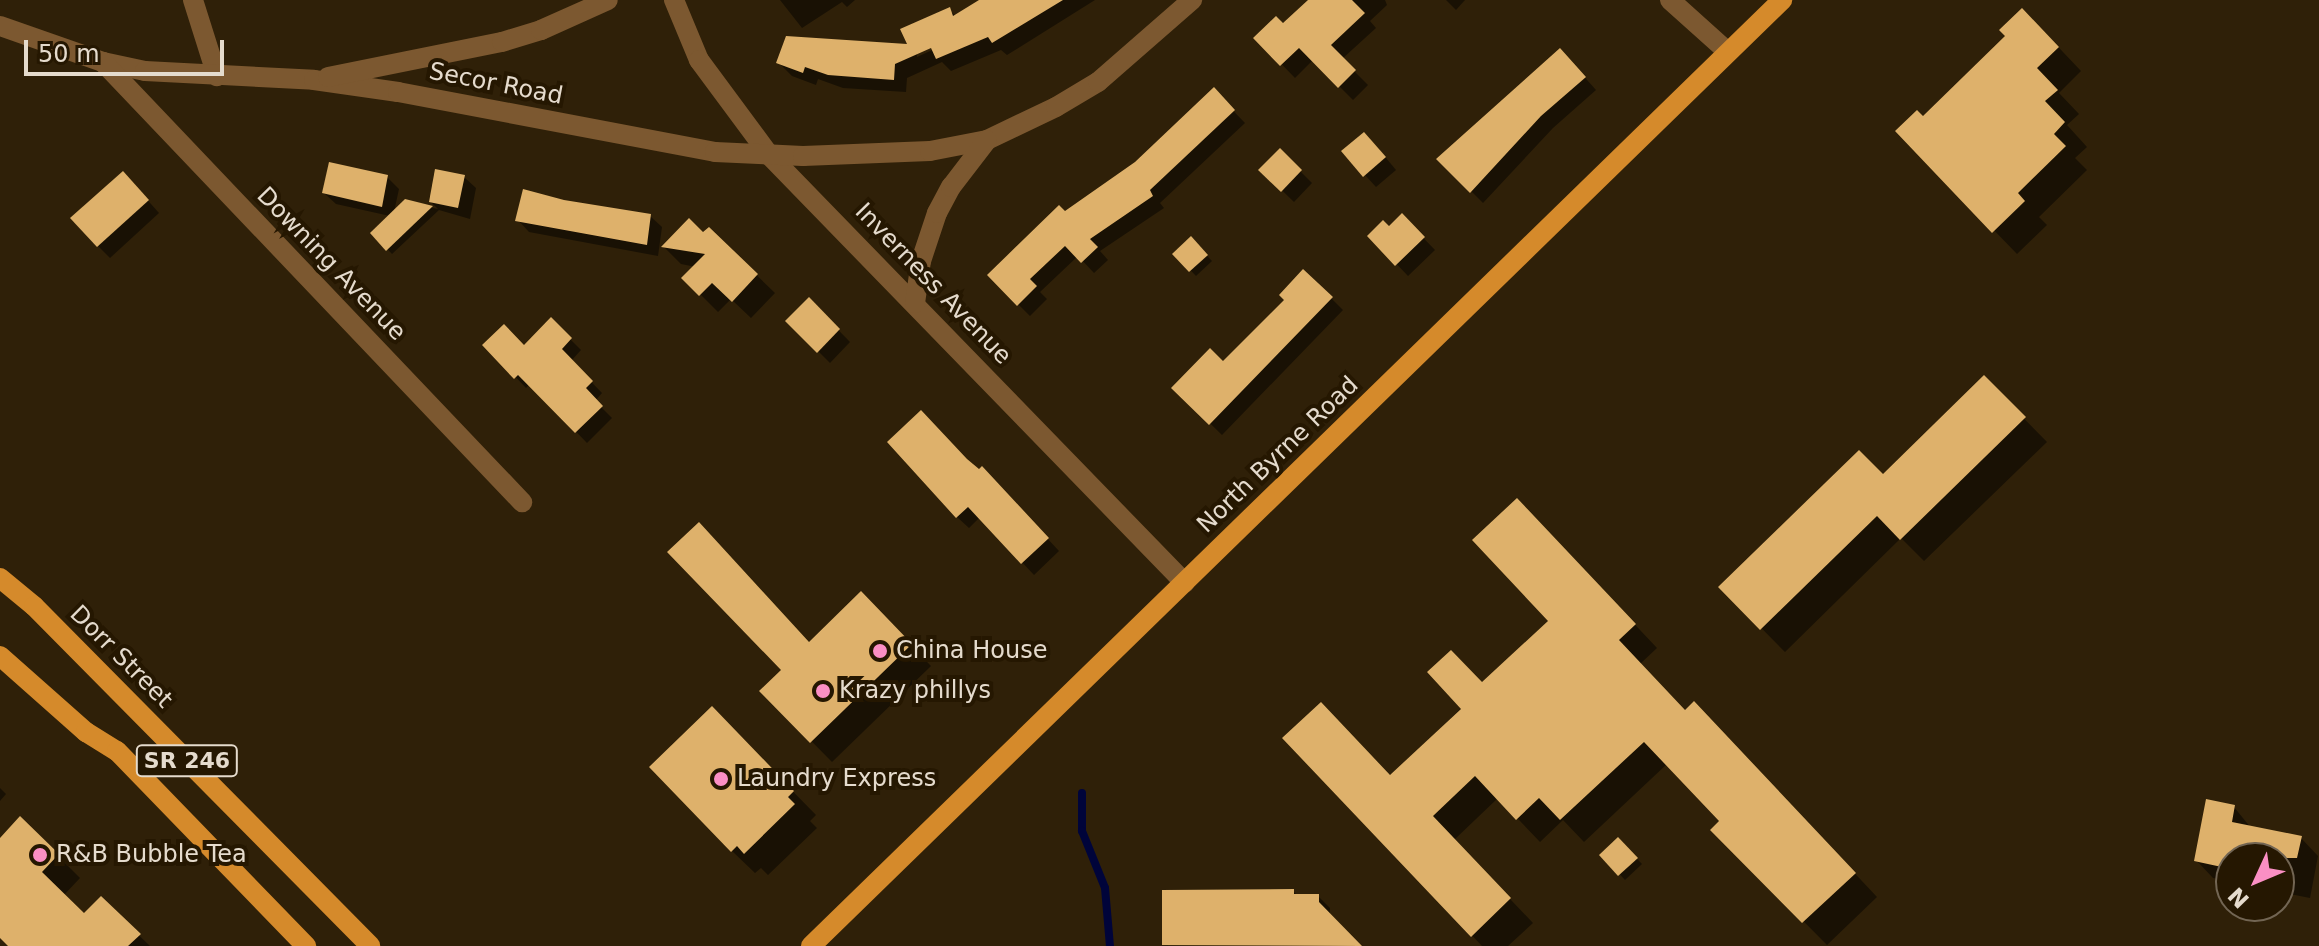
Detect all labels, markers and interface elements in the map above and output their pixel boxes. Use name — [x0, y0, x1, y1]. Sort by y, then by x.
scale bar — [28, 24, 228, 74]
text: 50 m — [38, 40, 100, 68]
street label: Secor Road — [427, 57, 565, 111]
street label: Downing Avenue — [251, 181, 411, 347]
street label: Inverness Avenue — [849, 198, 1017, 370]
street label: North Byrne Road — [1191, 371, 1365, 539]
street label: Dorr Street — [64, 600, 178, 714]
place label: China House — [896, 637, 1047, 665]
marker: China House — [871, 642, 889, 660]
place label: Krazy phillys — [839, 677, 991, 705]
marker: Krazy phillys — [814, 682, 832, 700]
road number: SR 246 — [135, 743, 239, 779]
place label: Laundry Express — [737, 765, 936, 793]
marker: Laundry Express — [712, 770, 730, 788]
place label: R&B Bubble Tea — [56, 841, 247, 869]
north arrow — [2215, 842, 2295, 922]
marker: R&B Bubble Tea — [31, 846, 49, 864]
text: N — [2223, 882, 2254, 913]

